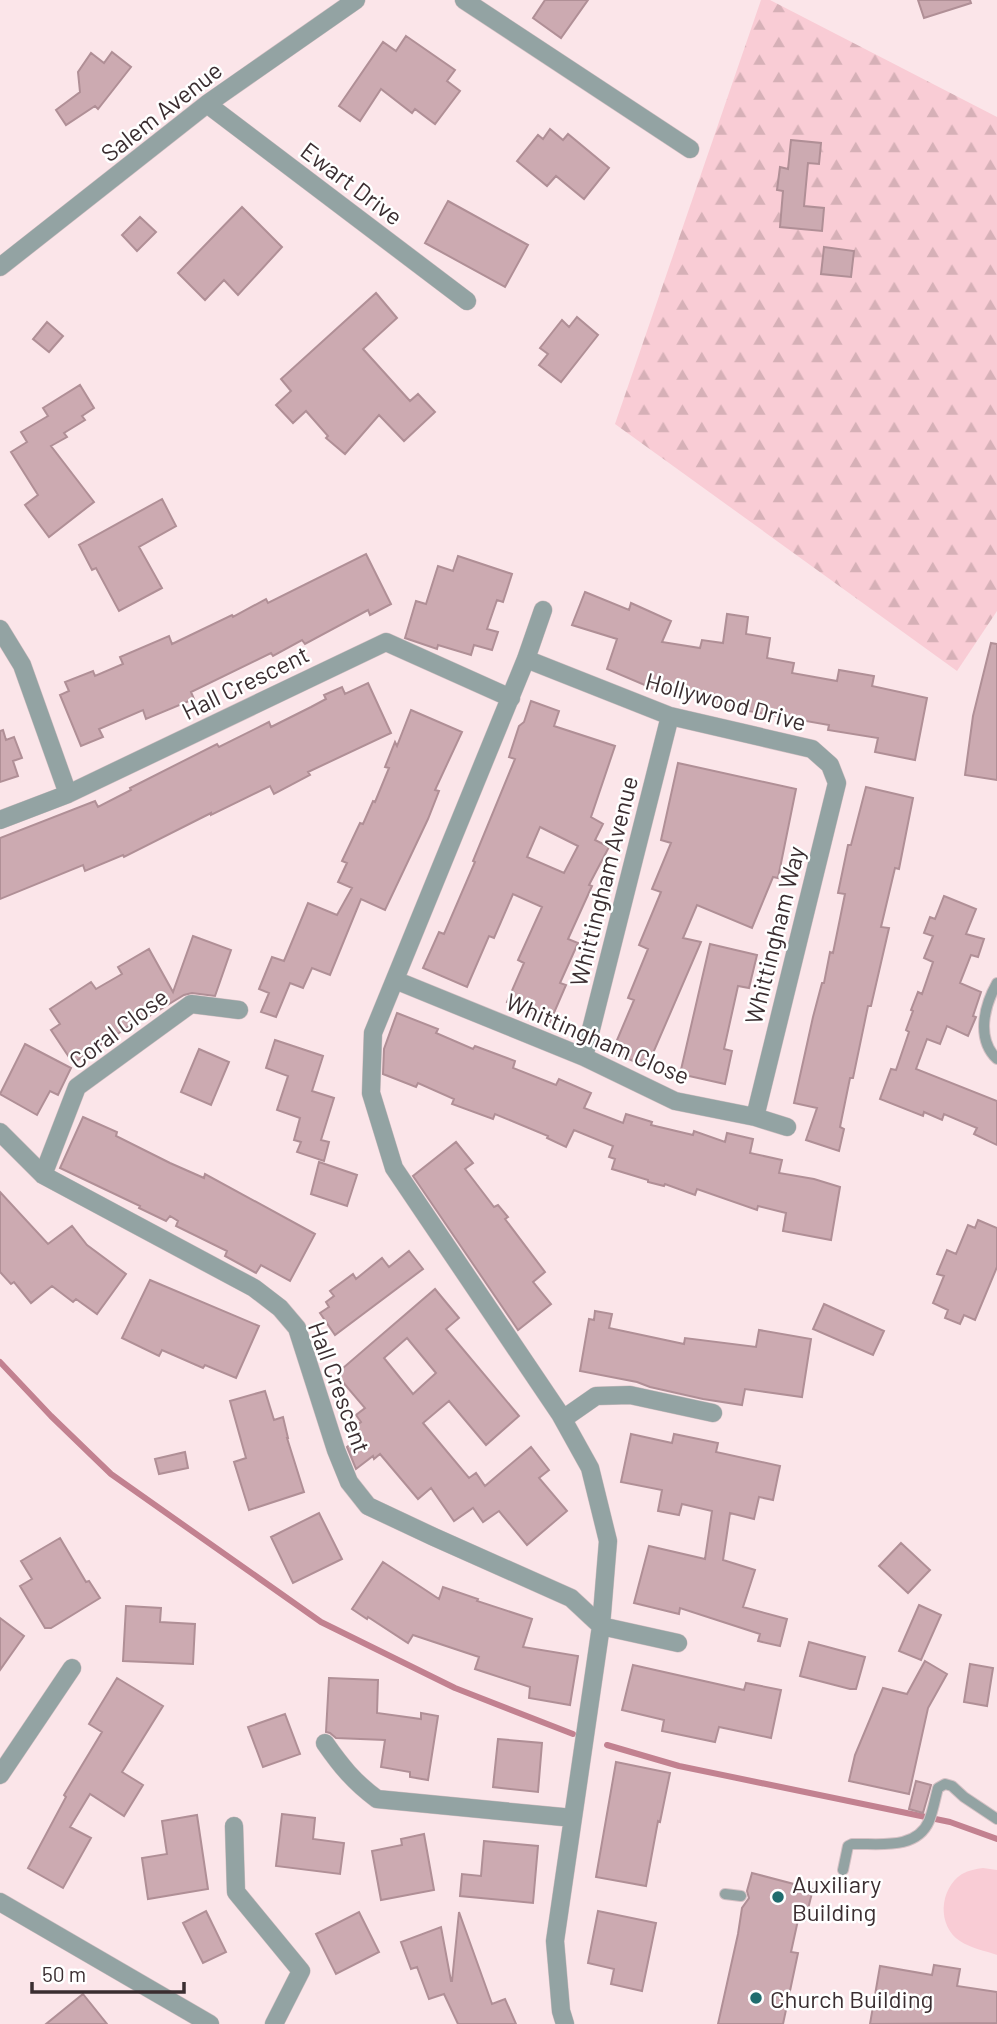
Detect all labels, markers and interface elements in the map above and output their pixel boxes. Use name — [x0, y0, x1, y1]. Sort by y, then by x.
street label: Salem Avenue — [95, 55, 227, 167]
street label: Ewart Drive — [295, 135, 409, 231]
street label: Hall Crescent — [177, 639, 313, 725]
street label: Hollywood Drive — [642, 666, 810, 736]
street label: Whittingham Avenue — [563, 773, 643, 989]
street label: Whittingham Way — [738, 843, 810, 1027]
street label: Coral Close — [63, 981, 173, 1075]
street label: Whittingham Close — [502, 986, 694, 1090]
street label: Hall Crescent — [303, 1317, 377, 1457]
place label: Auxiliary Building — [792, 1869, 881, 1926]
marker: Auxiliary Building — [770, 1889, 786, 1905]
scale bar — [32, 1951, 184, 1995]
text: 50 m — [42, 1961, 86, 1986]
place label: Church Building — [770, 1984, 933, 2013]
marker: Church Building — [748, 1990, 764, 2006]

